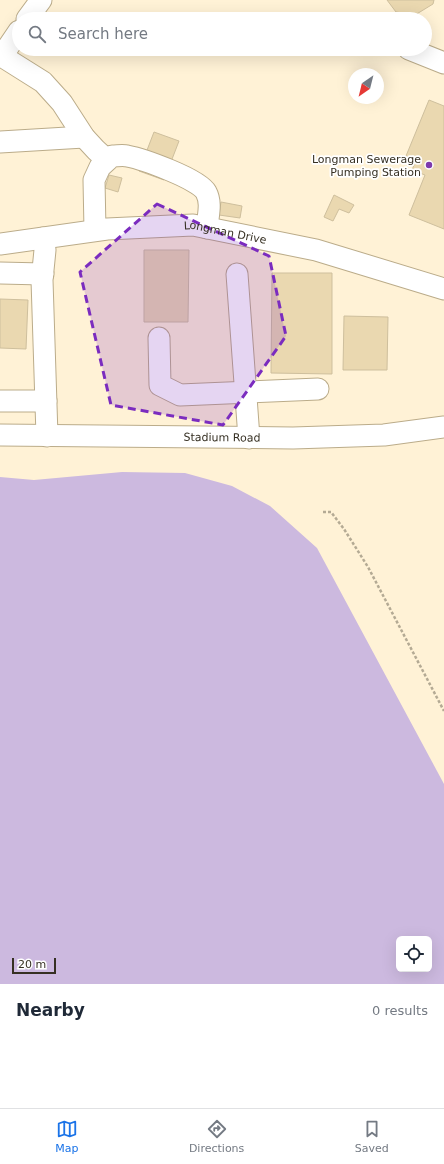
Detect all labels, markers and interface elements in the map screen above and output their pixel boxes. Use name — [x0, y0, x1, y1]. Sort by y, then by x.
search box — [12, 12, 432, 56]
icon: search — [26, 23, 48, 45]
text: Search here — [58, 25, 148, 43]
north arrow — [348, 68, 384, 104]
place label: Longman Sewerage Pumping Station — [312, 153, 421, 179]
marker: Longman Sewerage Pumping Station — [424, 160, 434, 170]
street label: Longman Drive — [184, 218, 268, 246]
street label: Stadium Road — [183, 430, 261, 444]
map controls — [396, 936, 432, 972]
button: locate — [396, 936, 432, 972]
scale bar — [12, 956, 56, 975]
text: 20 m — [18, 958, 46, 971]
text: Nearby — [16, 1000, 85, 1020]
text: 0 results — [372, 1003, 428, 1018]
tab: Map — [55, 1118, 78, 1155]
tab: Directions — [189, 1118, 244, 1155]
tab: Saved — [355, 1118, 389, 1155]

